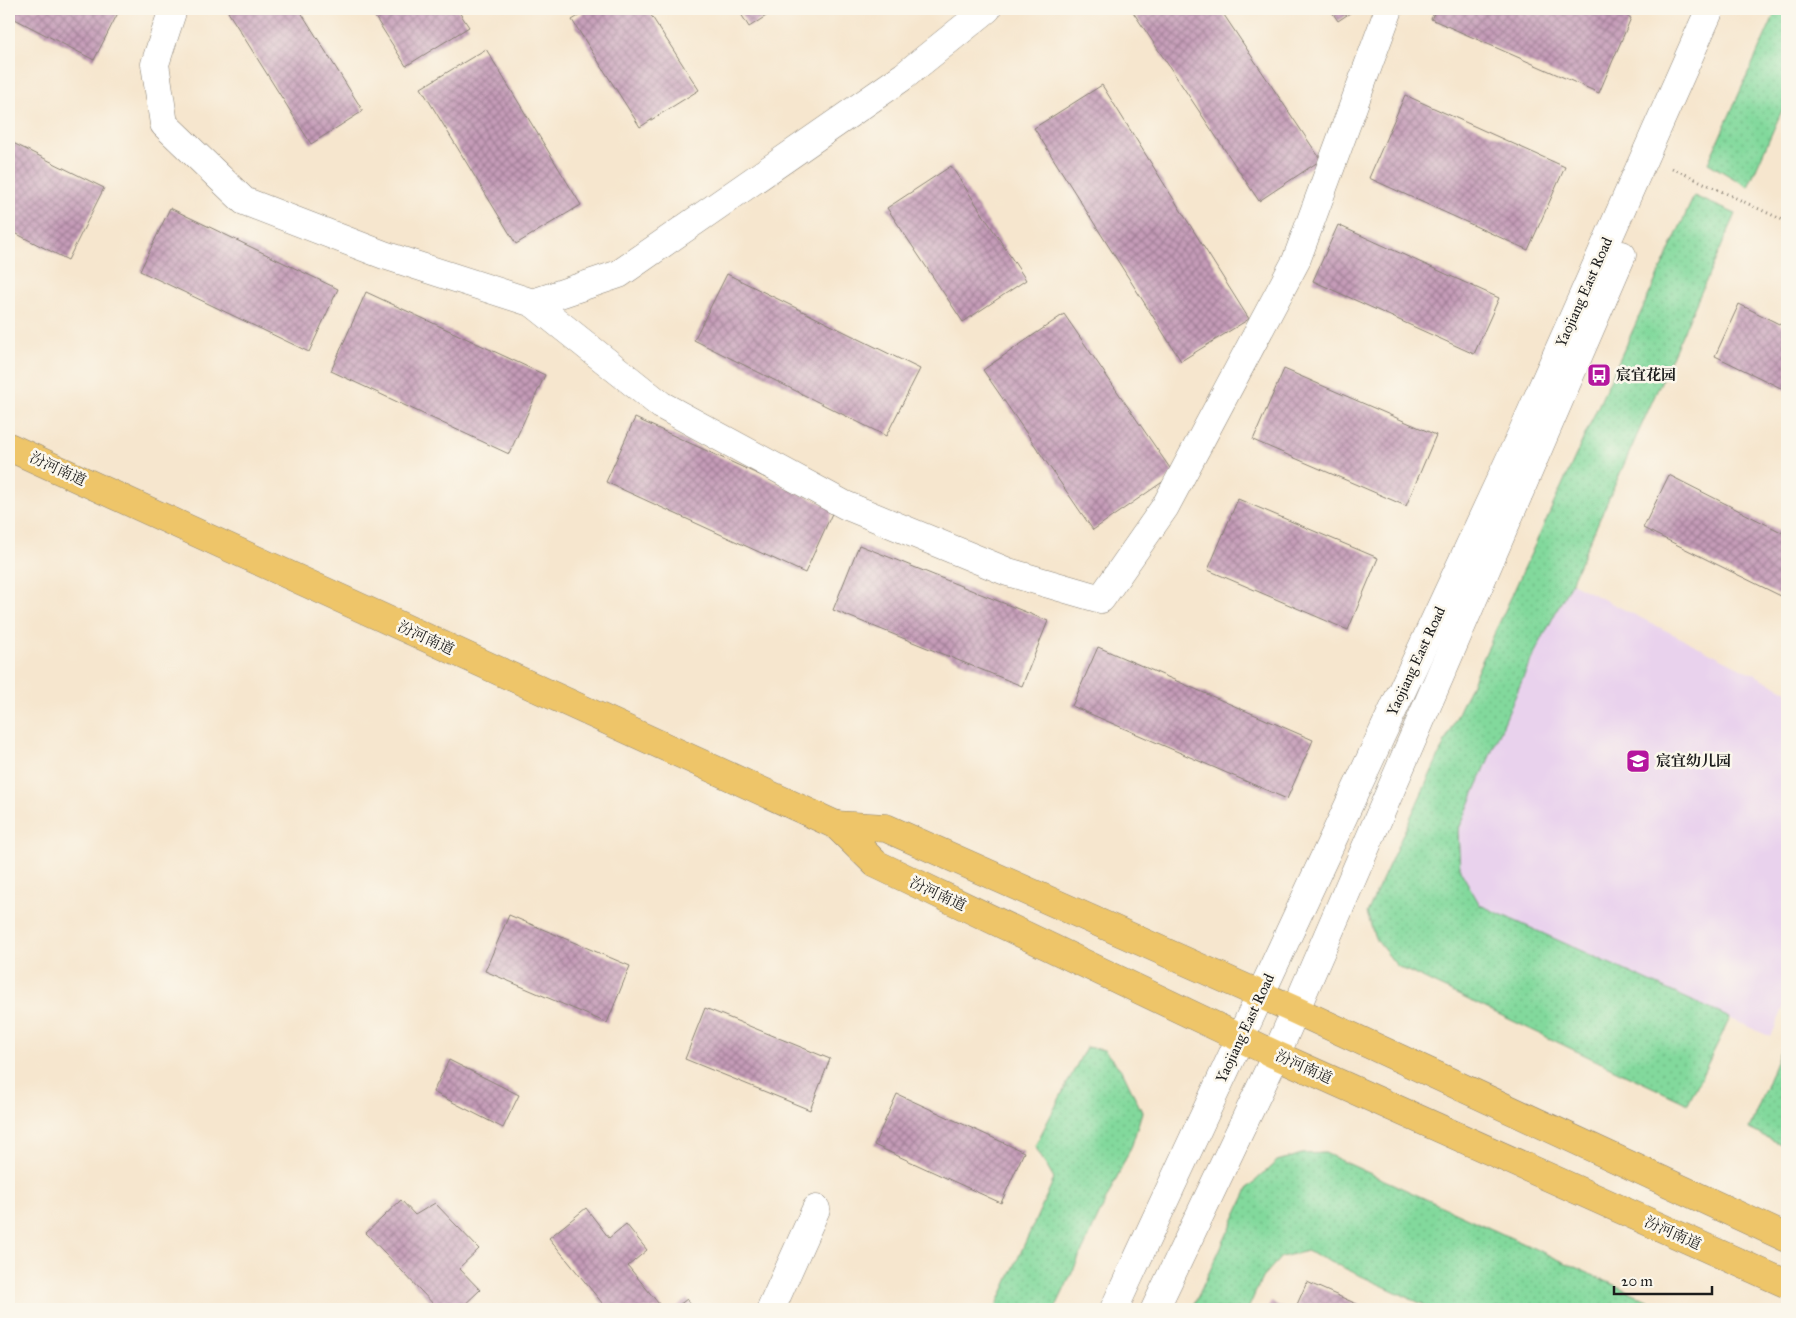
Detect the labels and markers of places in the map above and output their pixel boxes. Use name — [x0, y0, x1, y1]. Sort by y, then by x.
bus stop icon: 宸宜花园 — [1586, 362, 1612, 388]
place label: 宸宜花园 — [1616, 366, 1676, 384]
school or university icon: 宸宜幼儿园 — [1625, 748, 1651, 774]
place label: 宸宜幼儿园 — [1656, 752, 1731, 770]

